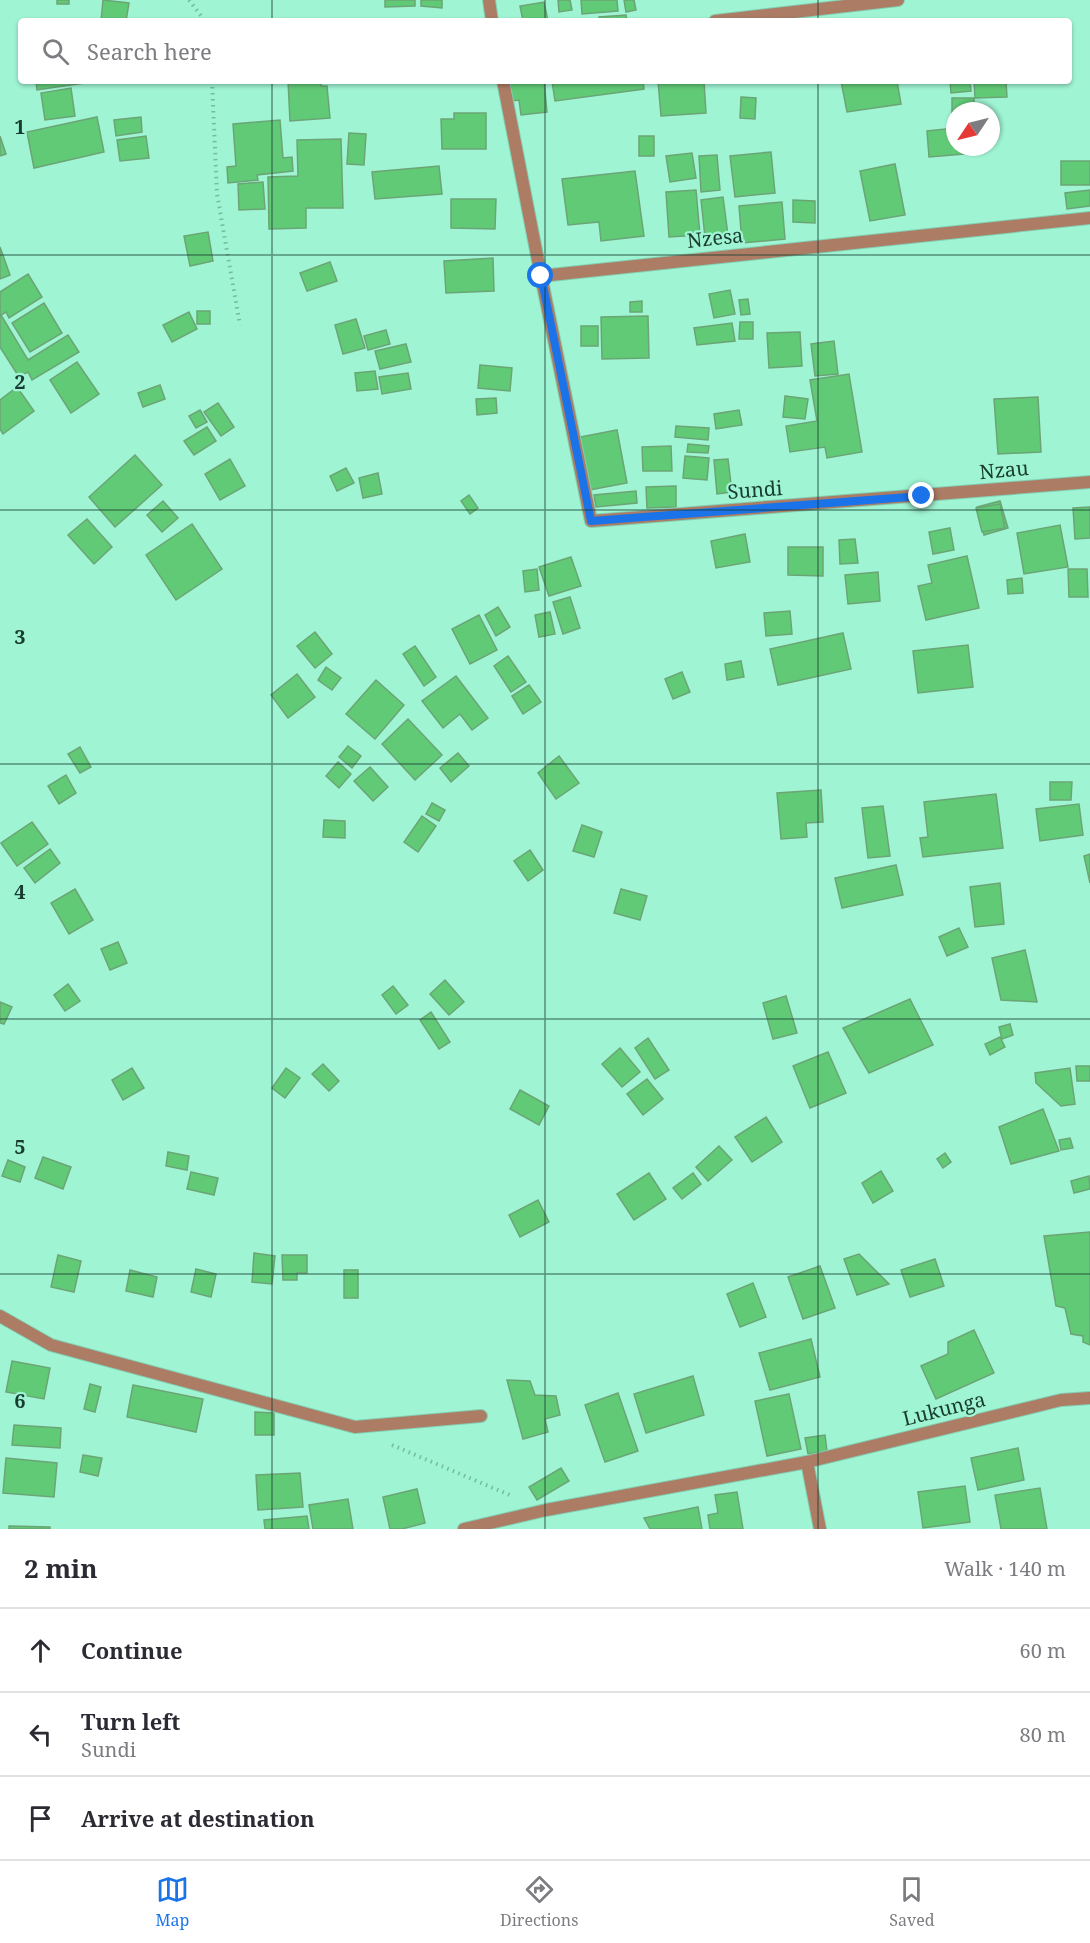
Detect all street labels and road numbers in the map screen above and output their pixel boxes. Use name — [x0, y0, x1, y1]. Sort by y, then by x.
street label: Nzesa — [685, 221, 744, 254]
street label: Nzau — [978, 454, 1030, 485]
street label: Sundi — [727, 474, 784, 505]
street label: Lukunga — [900, 1385, 988, 1432]

